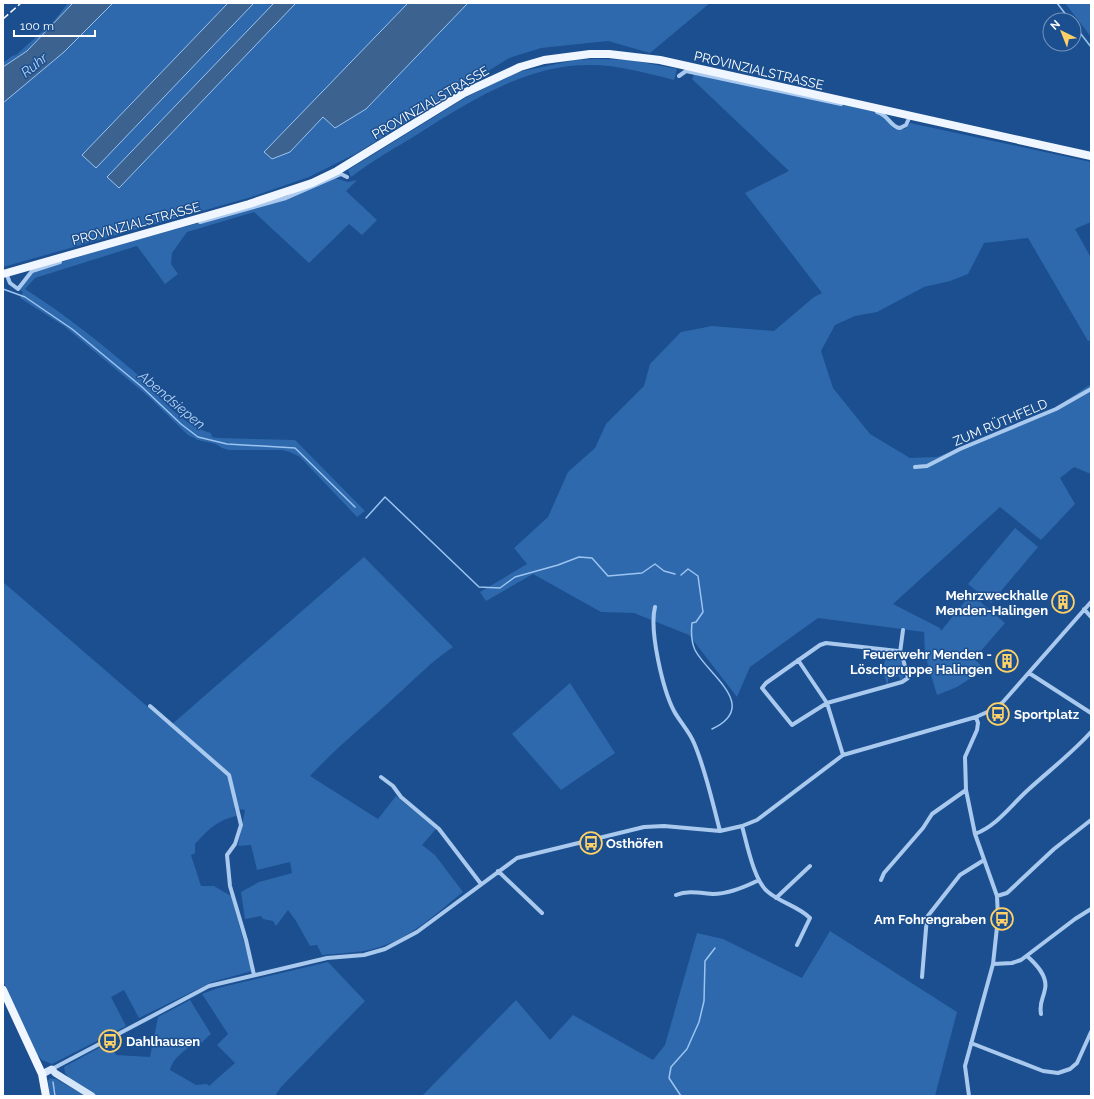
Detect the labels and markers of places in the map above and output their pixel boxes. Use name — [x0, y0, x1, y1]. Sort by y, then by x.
place label: Mehrzweckhalle Menden-Halingen — [936, 588, 1048, 618]
building icon: Mehrzweckhalle Menden-Halingen — [1050, 589, 1076, 615]
place label: Feuerwehr Menden - Löschgruppe Halingen — [850, 647, 992, 677]
building icon: Feuerwehr Menden - Löschgruppe Halingen — [994, 648, 1020, 674]
bus stop icon: Sportplatz — [985, 701, 1011, 727]
place label: Sportplatz — [1014, 707, 1080, 722]
bus stop icon: Osthöfen — [578, 830, 604, 856]
place label: Osthöfen — [606, 836, 663, 851]
bus stop icon: Am Fohrengraben — [989, 906, 1015, 932]
place label: Am Fohrengraben — [874, 912, 986, 927]
bus stop icon: Dahlhausen — [97, 1028, 123, 1054]
place label: Dahlhausen — [126, 1034, 200, 1049]

